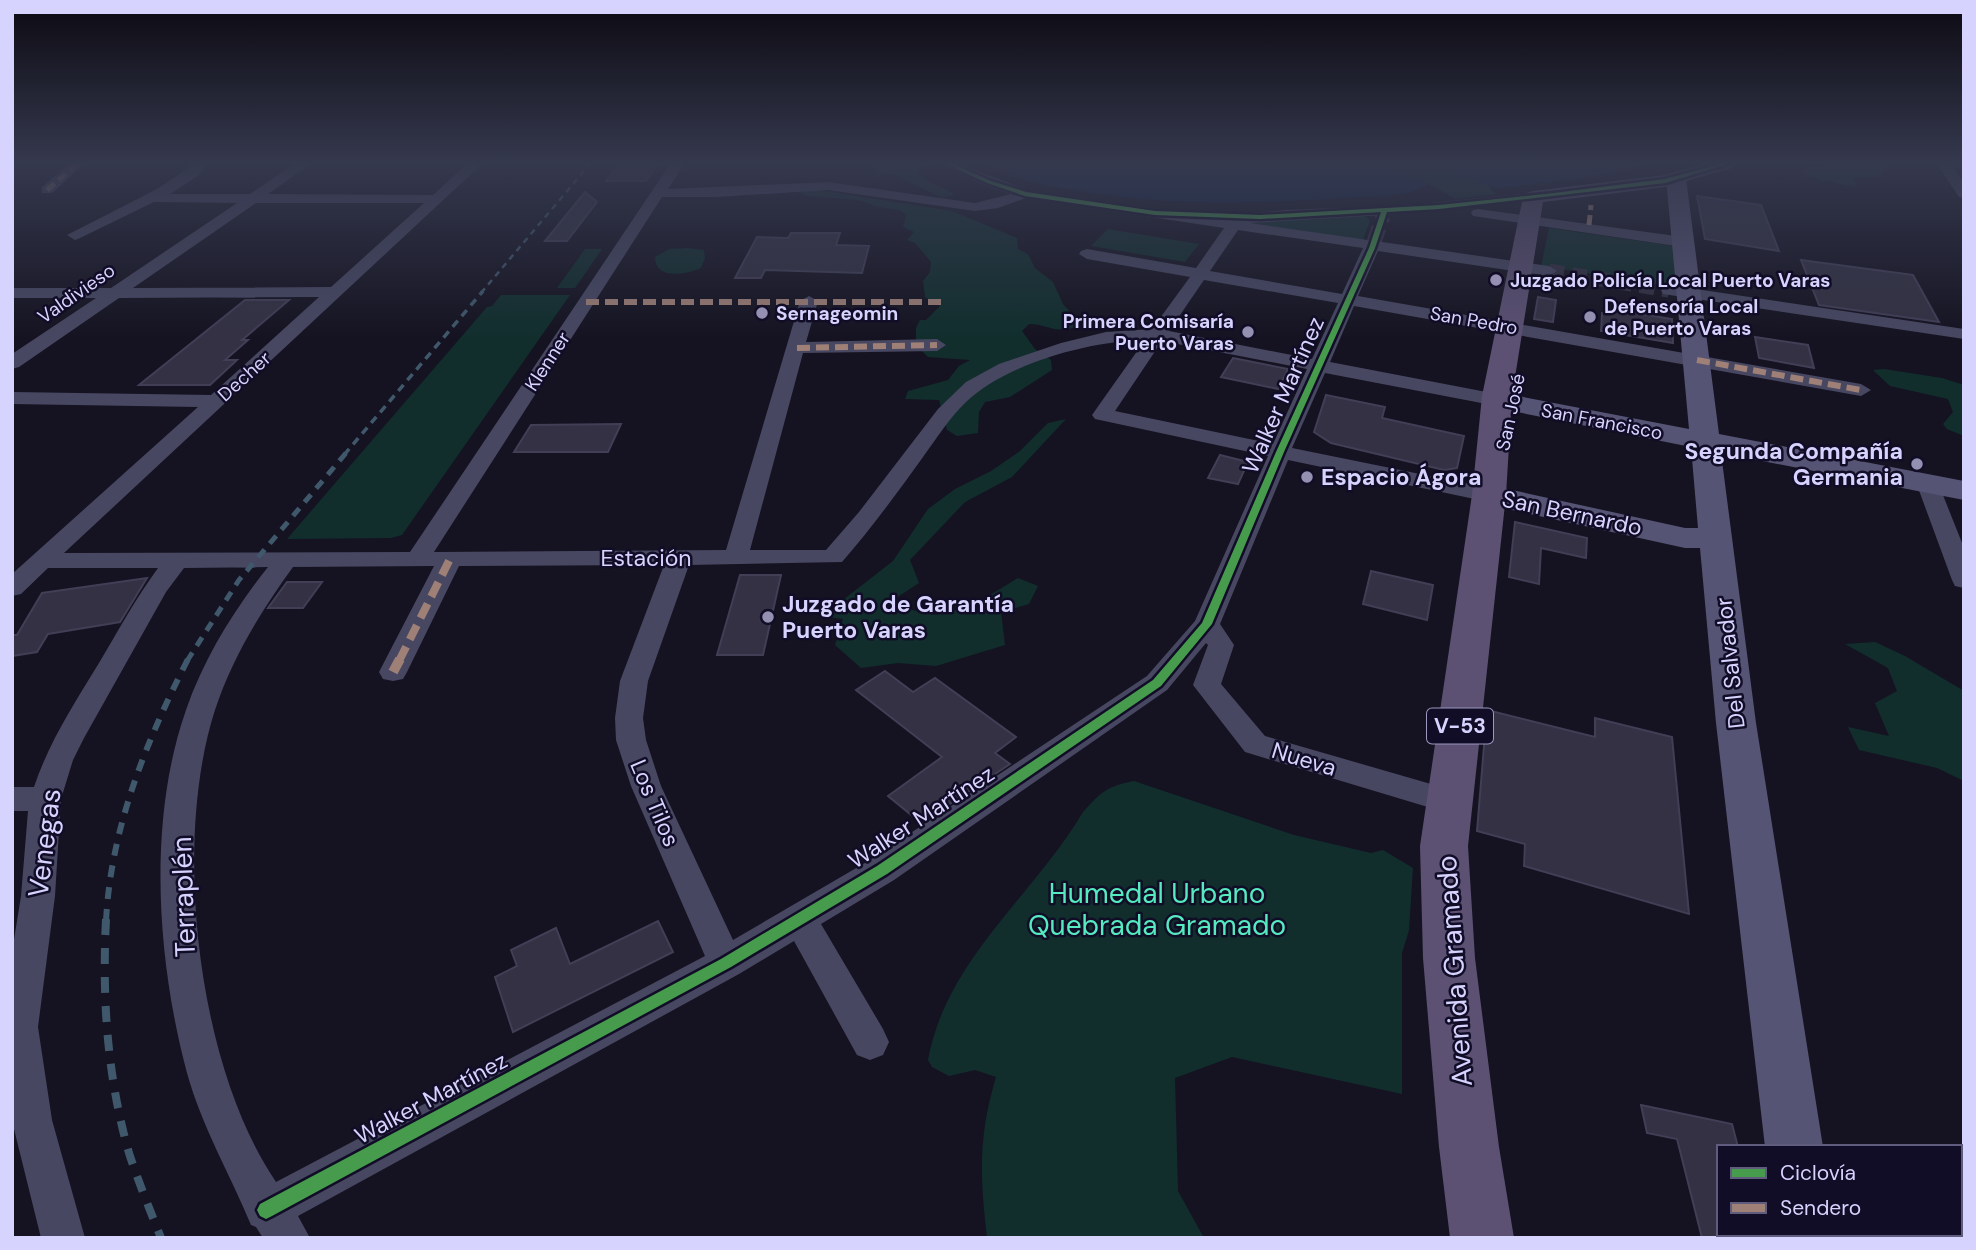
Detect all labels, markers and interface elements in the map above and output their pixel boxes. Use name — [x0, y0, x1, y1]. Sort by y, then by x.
street label: Valdivieso — [33, 258, 120, 329]
place label: Juzgado Policía Local Puerto Varas — [1510, 268, 1830, 293]
marker: Juzgado Policía Local Puerto Varas — [1488, 272, 1504, 288]
place label: Defensoría Local de Puerto Varas — [1604, 294, 1758, 341]
place label: Sernageomin — [776, 301, 898, 326]
street label: San Pedro — [1428, 301, 1520, 340]
marker: Sernageomin — [754, 305, 770, 321]
place label: Primera Comisaría Puerto Varas — [1063, 309, 1234, 356]
marker: Defensoría Local de Puerto Varas — [1582, 309, 1598, 325]
street label: Walker Martínez — [1235, 312, 1331, 478]
marker: Primera Comisaría Puerto Varas — [1240, 324, 1256, 340]
street label: Klenner — [519, 327, 576, 396]
street label: Decher — [212, 346, 276, 407]
street label: San José — [1490, 371, 1531, 453]
street label: San Francisco — [1539, 397, 1665, 445]
place label: Segunda Compañía Germania — [1685, 436, 1903, 492]
marker: Segunda Compañía Germania — [1909, 456, 1925, 472]
place label: Espacio Ágora — [1321, 462, 1481, 492]
marker: Espacio Ágora — [1299, 469, 1315, 485]
street label: San Bernardo — [1499, 484, 1645, 542]
street label: Estación — [600, 543, 692, 573]
place label: Juzgado de Garantía Puerto Varas — [782, 589, 1014, 645]
street label: Del Salvador — [1708, 596, 1752, 730]
marker: Juzgado de Garantía Puerto Varas — [760, 609, 776, 625]
road number: V-53 — [1427, 708, 1493, 744]
street label: Nueva — [1268, 735, 1340, 783]
street label: Los Tilos — [623, 755, 687, 851]
street label: Walker Martínez — [842, 759, 1000, 875]
street label: Venegas — [19, 786, 70, 900]
street label: Terraplén — [163, 836, 204, 958]
street label: Avenida Gramado — [1428, 854, 1481, 1088]
park label: Humedal Urbano Quebrada Gramado — [1028, 875, 1286, 944]
street label: Walker Martínez — [350, 1045, 512, 1151]
legend — [1717, 1145, 1962, 1236]
text: Ciclovía — [1780, 1159, 1856, 1187]
text: Sendero — [1780, 1194, 1861, 1222]

